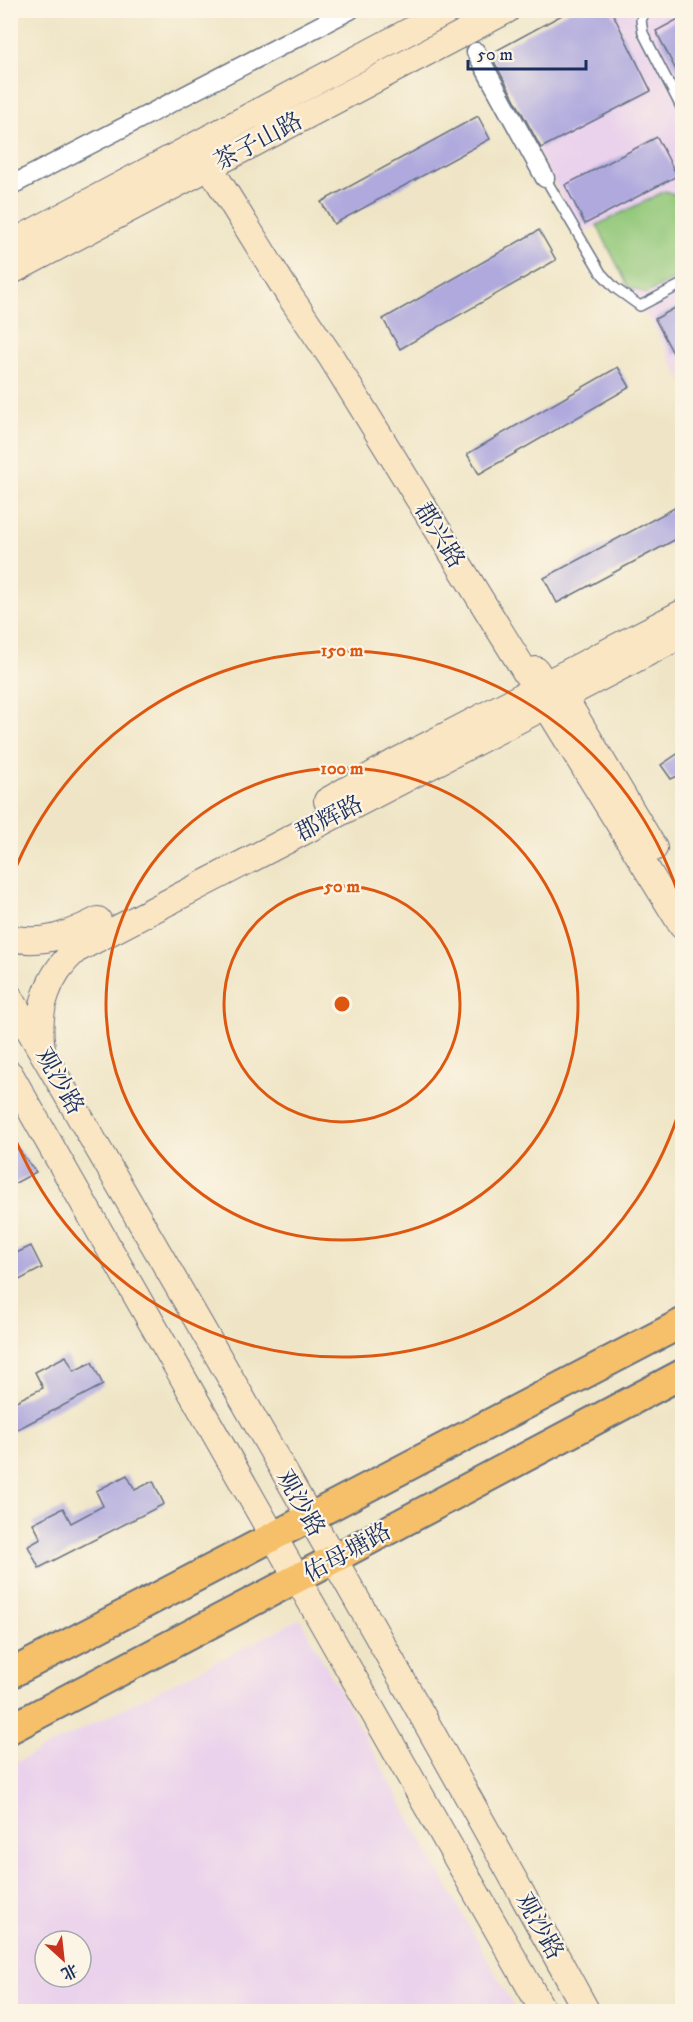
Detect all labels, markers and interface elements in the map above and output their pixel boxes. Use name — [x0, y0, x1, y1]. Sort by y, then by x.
scale bar — [468, 33, 586, 71]
text: 50 m — [477, 44, 513, 66]
street label: 茶子山路 — [209, 106, 308, 178]
street label: 郡兴路 — [407, 497, 471, 574]
text: 150 m — [321, 640, 364, 662]
text: 100 m — [320, 758, 364, 780]
street label: 郡辉路 — [291, 789, 368, 849]
text: 50 m — [323, 876, 360, 898]
centre of rings — [332, 994, 352, 1014]
street label: 观沙路 — [28, 1043, 90, 1120]
street label: 观沙路 — [269, 1465, 331, 1542]
street label: 佑母塘路 — [298, 1516, 397, 1589]
street label: 观沙路 — [509, 1888, 570, 1965]
north arrow — [33, 1929, 93, 1989]
text: 北 — [58, 1959, 81, 1984]

